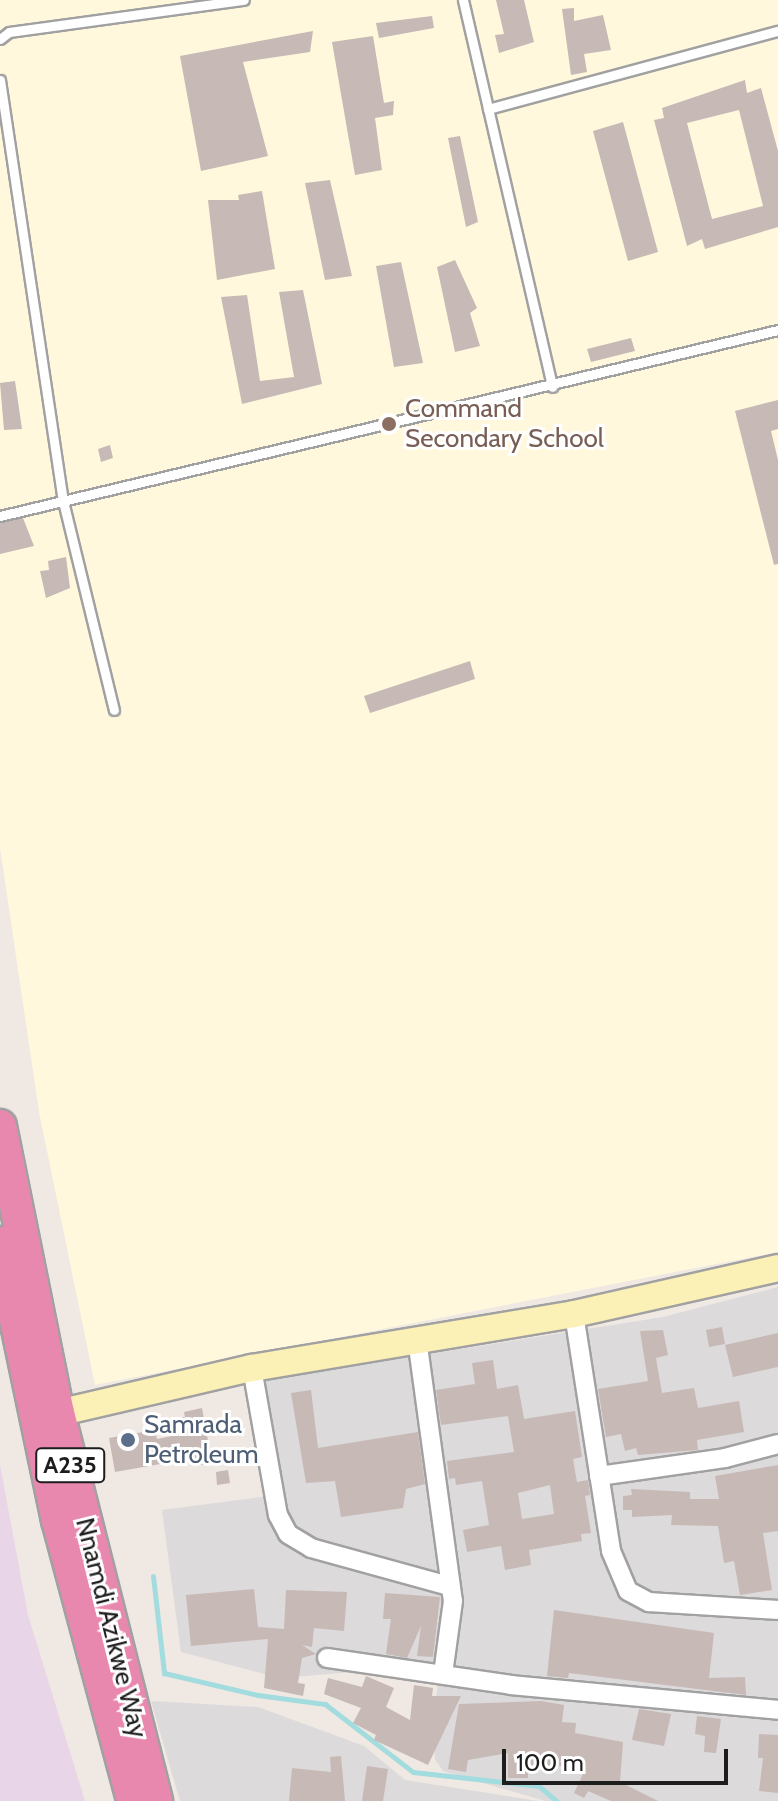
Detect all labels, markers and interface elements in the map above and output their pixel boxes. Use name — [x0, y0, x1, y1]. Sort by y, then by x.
place label: Command Secondary School — [405, 393, 604, 454]
marker: Command Secondary School — [380, 415, 398, 433]
place label: Samrada Petroleum — [144, 1409, 259, 1470]
marker: Samrada Petroleum — [119, 1431, 137, 1449]
road number: A235 — [34, 1445, 106, 1485]
street label: Nnamdi Azikwe Way — [69, 1515, 153, 1741]
scale bar — [506, 1733, 732, 1783]
text: 100 m — [516, 1748, 584, 1777]

